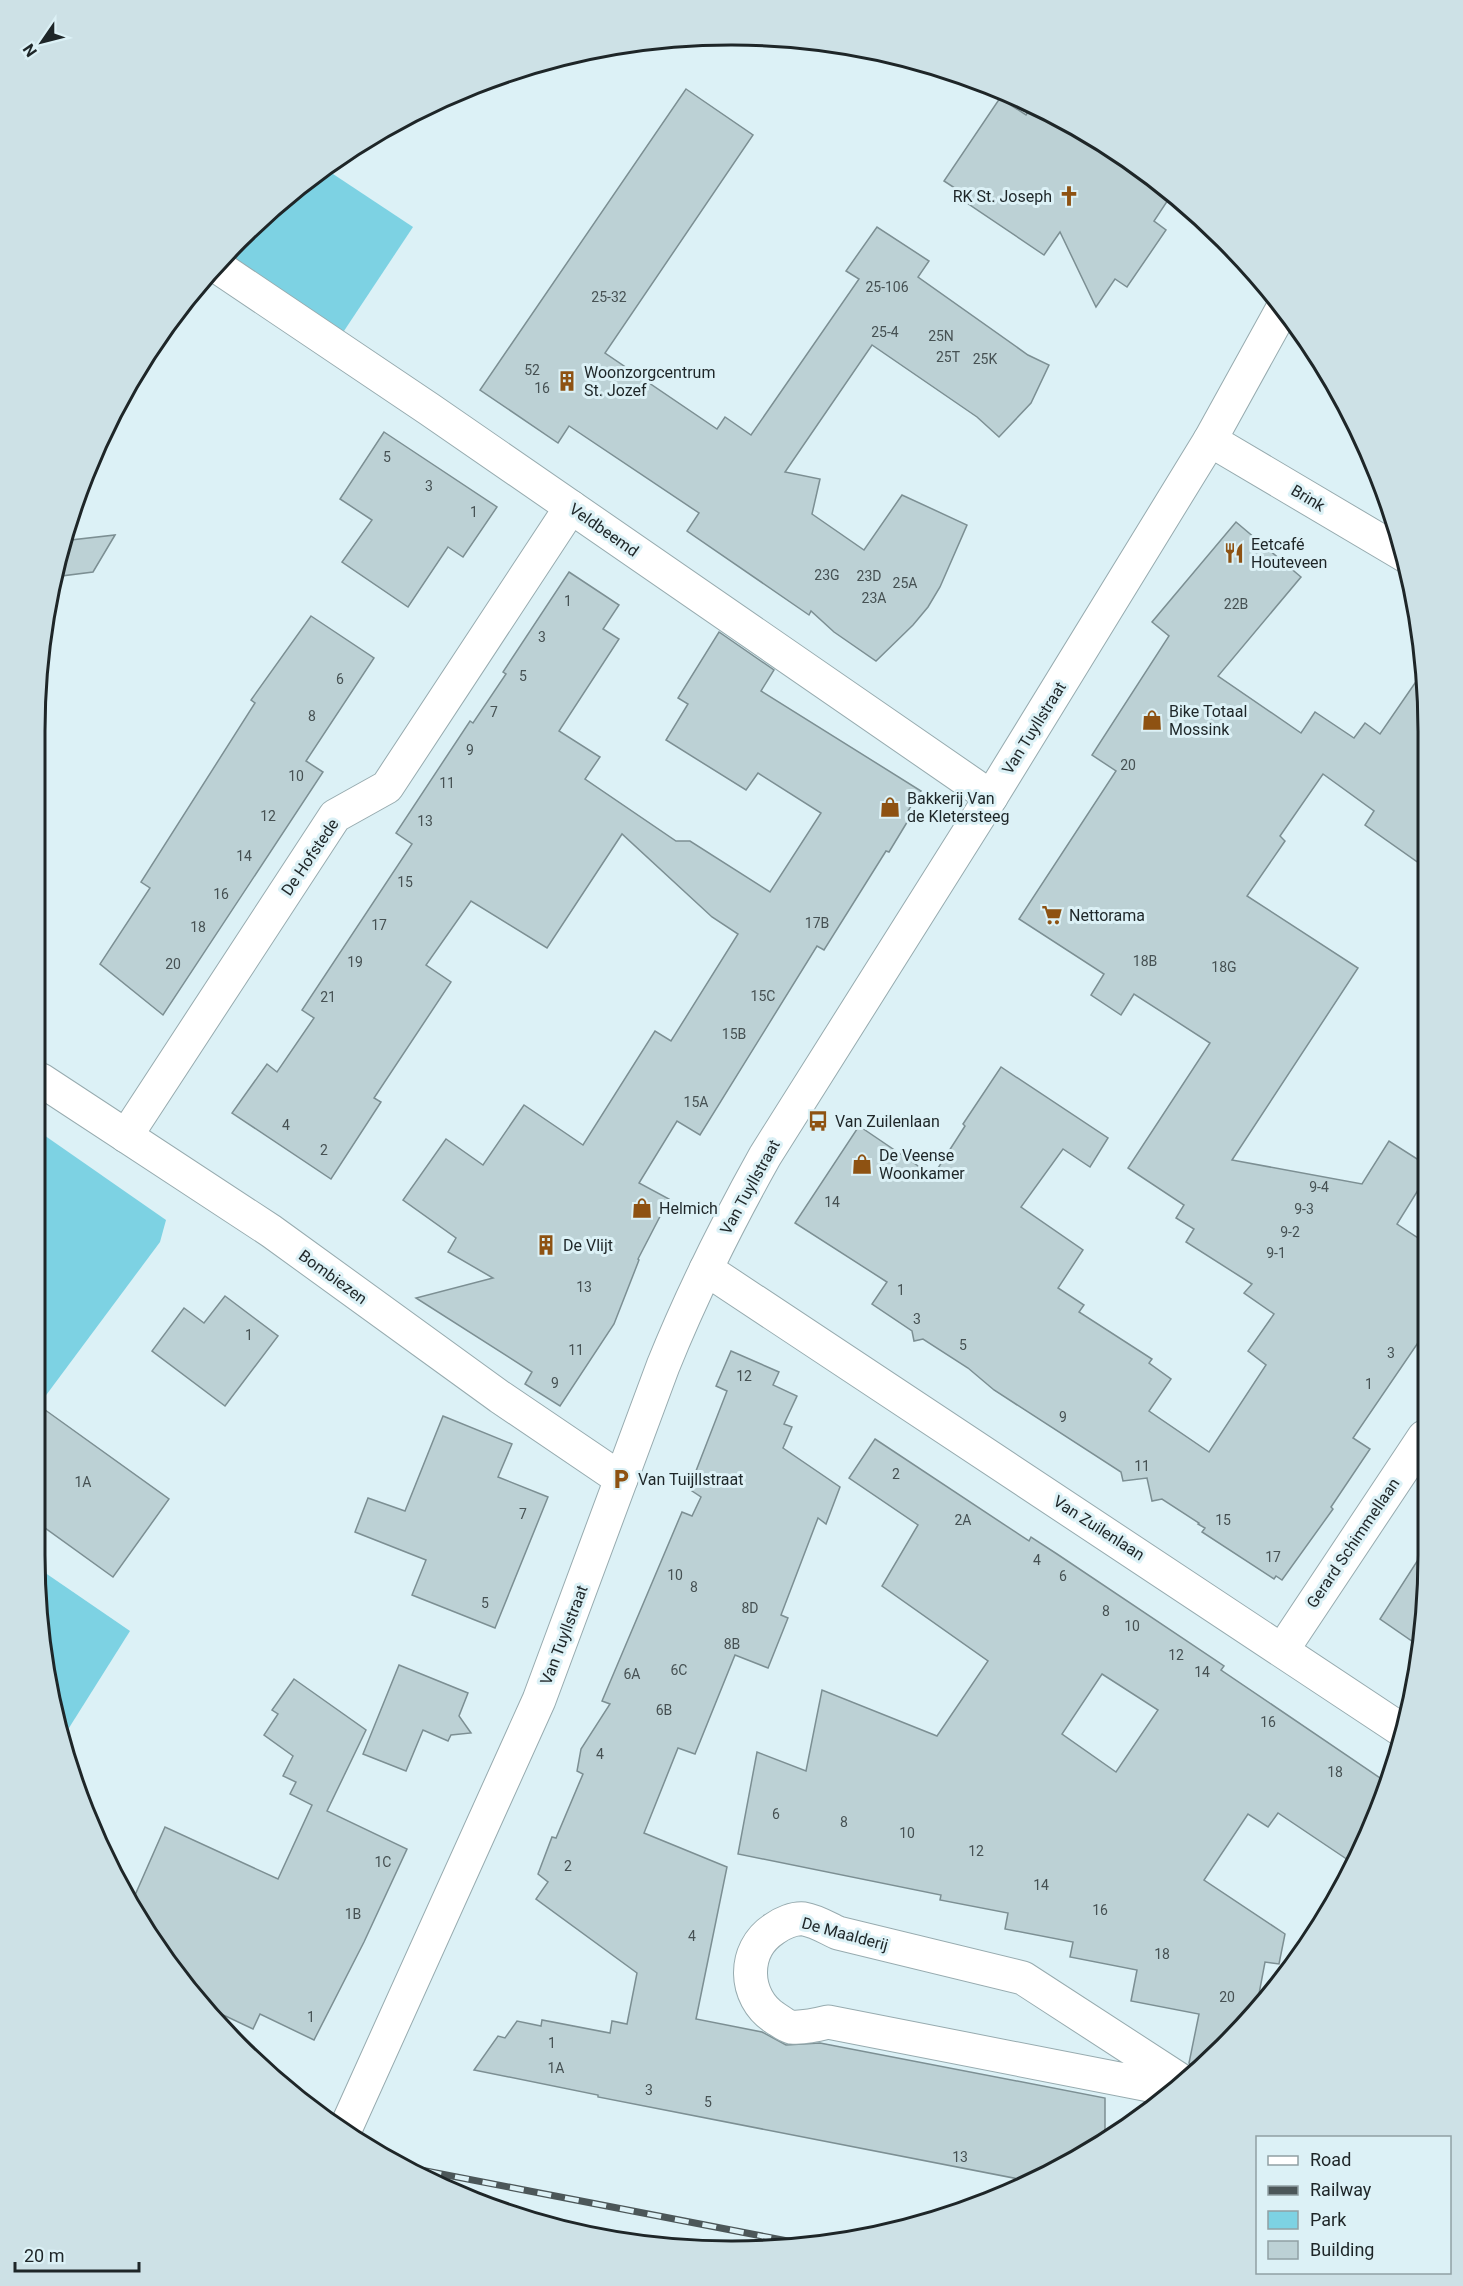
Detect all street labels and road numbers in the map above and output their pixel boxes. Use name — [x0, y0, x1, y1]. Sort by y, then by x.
street label: Brink — [1288, 481, 1329, 516]
street label: Veldbeemd — [566, 499, 642, 561]
street label: Van Tuyllstraat — [998, 678, 1070, 778]
street label: De Hofstede — [277, 815, 343, 899]
street label: Van Tuyllstraat — [716, 1136, 784, 1238]
street label: Bombiezen — [295, 1246, 371, 1308]
street label: Gerard Schimmellaan — [1302, 1474, 1404, 1612]
street label: Van Zuilenlaan — [1050, 1491, 1148, 1565]
street label: Van Tuyllstraat — [536, 1582, 592, 1688]
street label: De Maalderij — [800, 1913, 890, 1955]

